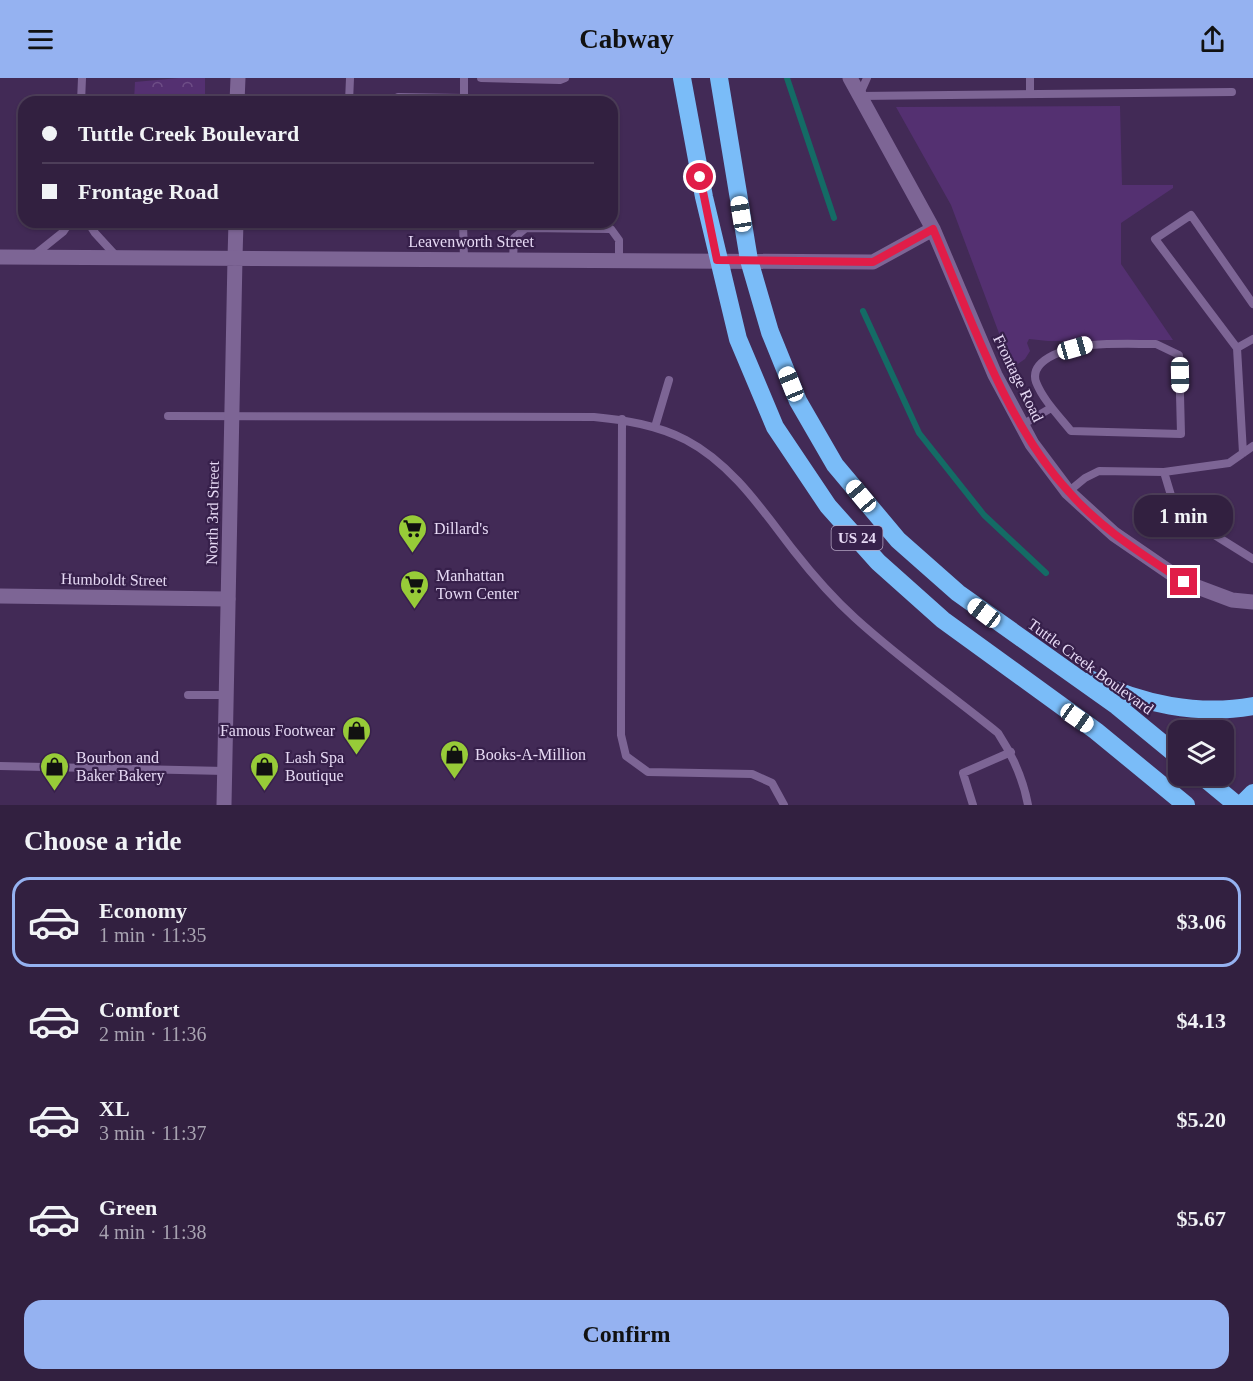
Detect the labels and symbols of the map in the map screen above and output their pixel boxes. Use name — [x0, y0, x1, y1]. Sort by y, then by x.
route start — [686, 163, 713, 190]
car — [729, 195, 753, 233]
street label: Leavenworth Street — [408, 233, 534, 250]
street label: Frontage Road — [989, 332, 1047, 425]
car — [1055, 334, 1095, 362]
car — [1171, 357, 1189, 393]
car — [776, 364, 806, 404]
street label: North 3rd Street — [203, 460, 222, 565]
car — [843, 476, 879, 516]
callout: 1 min — [1134, 495, 1234, 537]
supermarket icon: Dillard's — [397, 512, 429, 554]
place label: Dillard's — [434, 520, 488, 537]
road number: US 24 — [832, 526, 882, 550]
place label: Manhattan Town Center — [436, 567, 520, 602]
supermarket icon: Manhattan Town Center — [399, 568, 431, 610]
route end — [1170, 568, 1197, 595]
street label: Humboldt Street — [61, 570, 168, 589]
car — [964, 595, 1004, 631]
street label: Tuttle Creek Boulevard — [1025, 615, 1157, 718]
car — [1057, 700, 1097, 736]
shop icon: Famous Footwear — [340, 714, 372, 756]
place label: Famous Footwear — [220, 722, 336, 739]
shop icon: Books-A-Million — [438, 738, 470, 780]
place label: Books-A-Million — [475, 746, 586, 763]
place label: Bourbon and Baker Bakery — [76, 749, 164, 785]
place label: Lash Spa Boutique — [285, 749, 344, 785]
shop icon: Bourbon and Baker Bakery — [39, 750, 71, 792]
shop icon: Lash Spa Boutique — [248, 750, 280, 792]

